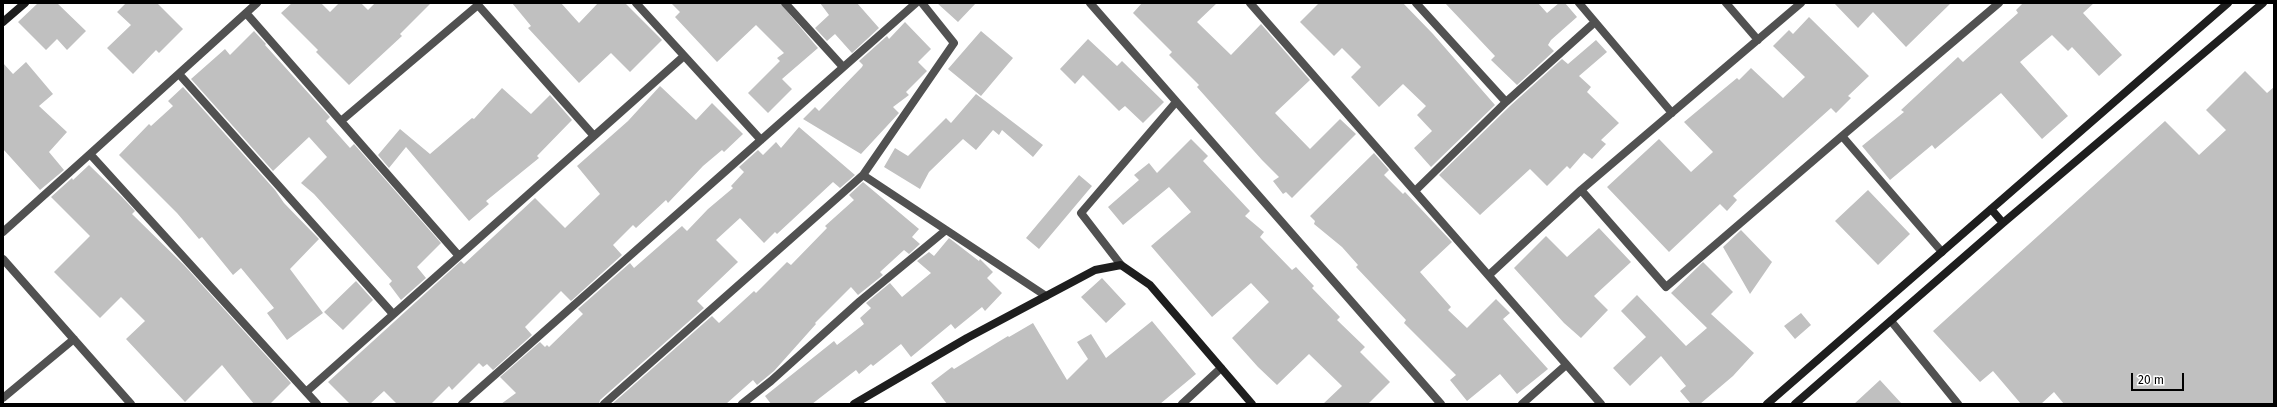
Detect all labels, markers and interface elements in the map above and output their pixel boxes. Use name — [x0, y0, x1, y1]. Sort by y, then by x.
scale bar — [2133, 365, 2186, 391]
text: 20 m — [2138, 373, 2164, 387]

